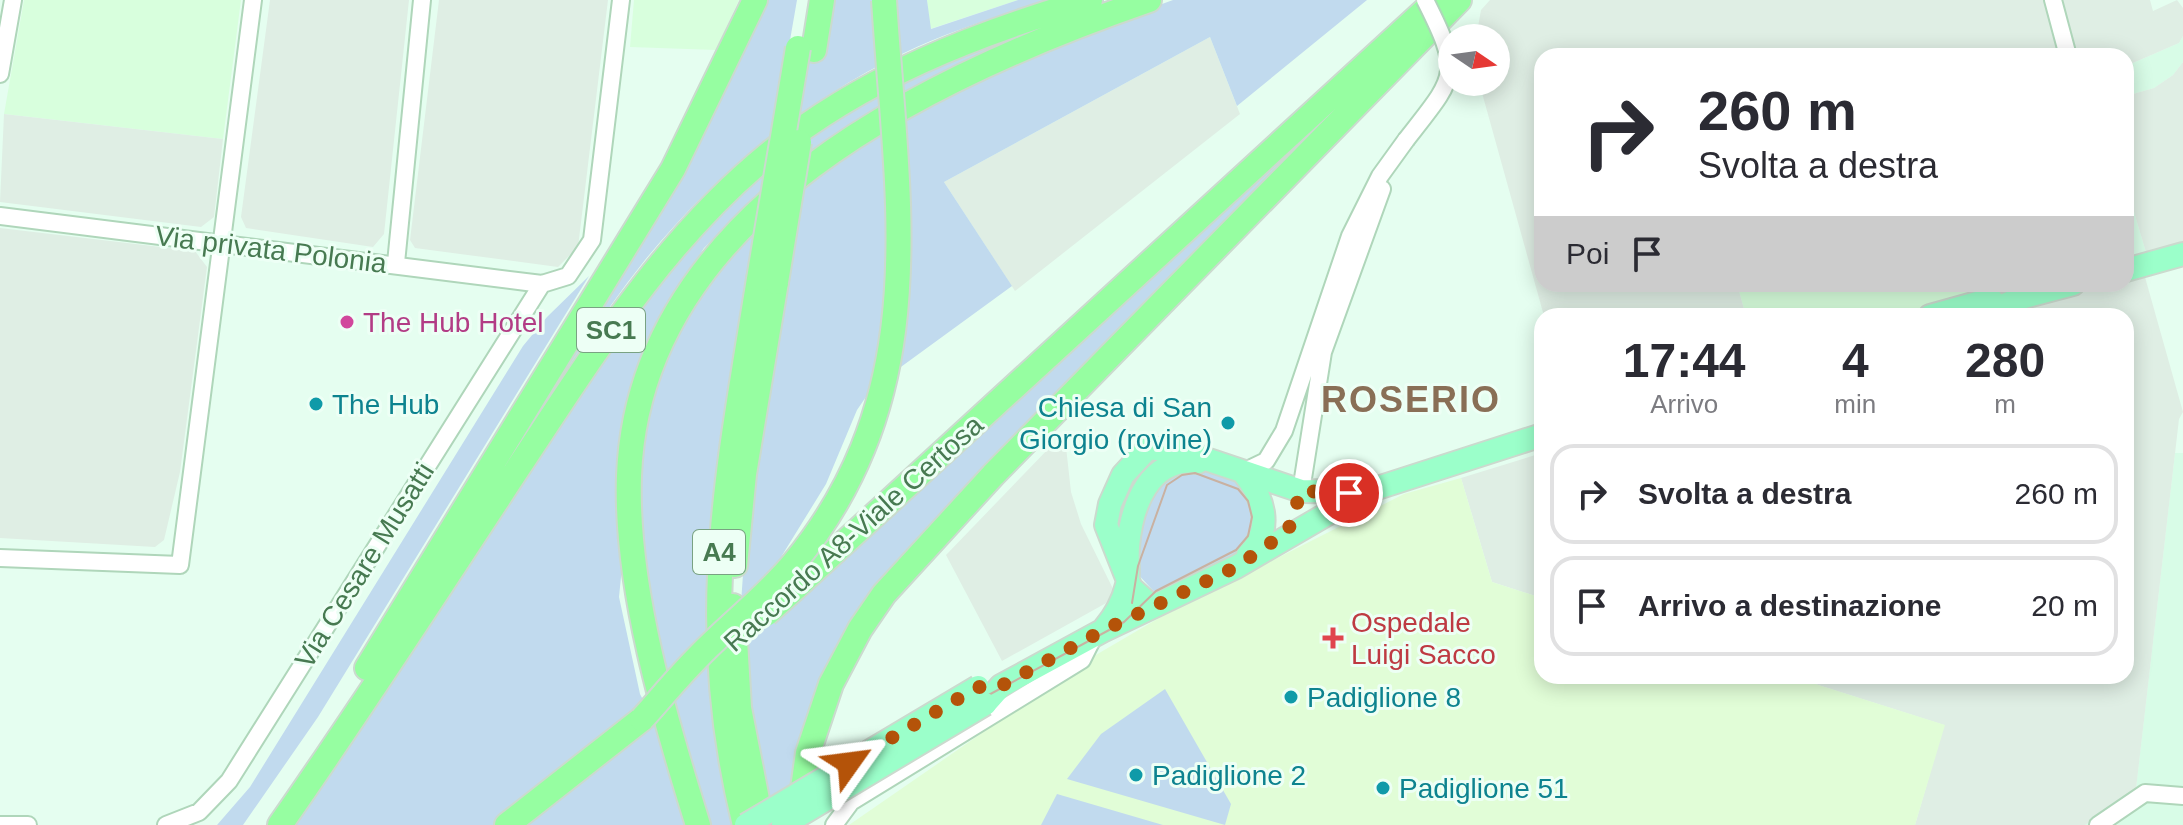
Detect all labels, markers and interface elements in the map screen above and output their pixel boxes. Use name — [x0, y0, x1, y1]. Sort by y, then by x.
north arrow — [1438, 24, 1510, 96]
map controls — [1438, 24, 1510, 96]
text: 260 m — [1698, 79, 1857, 142]
icon: right — [1566, 80, 1670, 184]
text: Svolta a destra — [1698, 145, 1938, 186]
street label: Via privata Polonia — [153, 220, 389, 279]
icon: arrive — [1625, 232, 1669, 276]
text: Poi — [1566, 237, 1609, 270]
place label: The Hub Hotel — [363, 307, 544, 338]
road number: SC1 — [577, 308, 645, 352]
marker: The Hub Hotel — [338, 313, 356, 331]
text: 17:44 — [1623, 334, 1746, 387]
text: 4 — [1842, 334, 1869, 387]
text: 280 — [1965, 334, 2045, 387]
district label: ROSERIO — [1321, 379, 1501, 420]
place label: The Hub — [332, 389, 439, 420]
text: Arrivo — [1650, 389, 1718, 419]
text: min — [1834, 389, 1876, 419]
text: m — [1994, 389, 2016, 419]
place label: Chiesa di San Giorgio (rovine) — [1019, 392, 1212, 455]
marker: The Hub — [307, 395, 325, 413]
street label: Raccordo A8-Viale Certosa — [718, 409, 989, 658]
marker: Chiesa di San Giorgio (rovine) — [1219, 414, 1237, 432]
street label: Via Cesare Musatti — [289, 457, 440, 674]
pin — [1315, 459, 1383, 527]
icon: arrive — [1327, 471, 1371, 515]
icon: right — [1570, 472, 1614, 516]
text: Svolta a destra — [1638, 477, 1851, 510]
text: 260 m — [2015, 477, 2098, 510]
road number: A4 — [693, 530, 745, 574]
icon: arrive — [1570, 584, 1614, 628]
text: Arrivo a destinazione — [1638, 589, 1941, 622]
text: 20 m — [2031, 589, 2098, 622]
place label: Ospedale Luigi Sacco — [1351, 607, 1496, 670]
marker: Ospedale Luigi Sacco — [1322, 627, 1344, 649]
place label: Padiglione 8 — [1307, 682, 1461, 713]
marker: Padiglione 8 — [1282, 688, 1300, 706]
position arrow — [807, 721, 891, 805]
place label: Padiglione 2 — [1152, 760, 1306, 791]
marker: Padiglione 2 — [1127, 766, 1145, 784]
place label: Padiglione 51 — [1399, 773, 1569, 804]
marker: Padiglione 51 — [1374, 779, 1392, 797]

